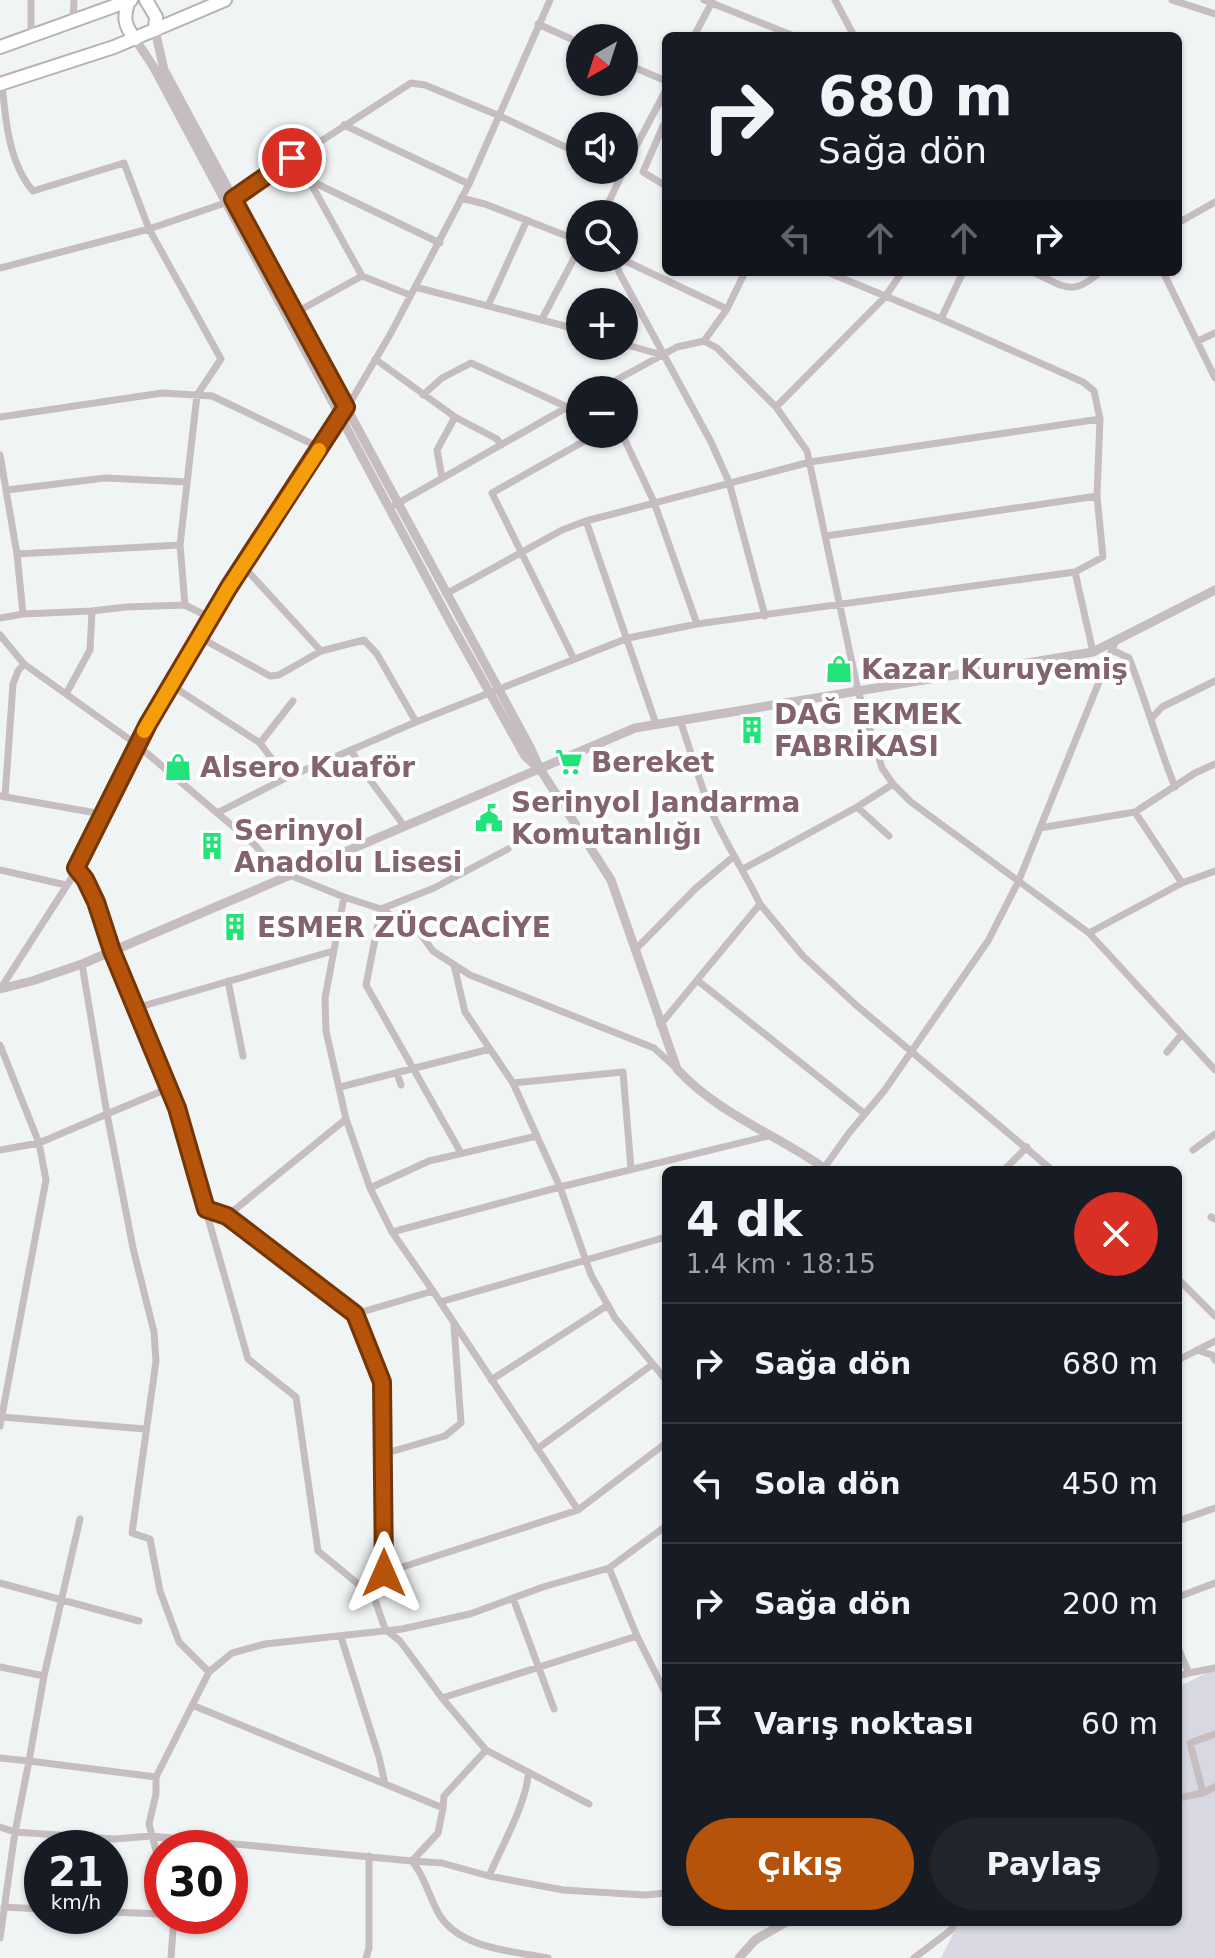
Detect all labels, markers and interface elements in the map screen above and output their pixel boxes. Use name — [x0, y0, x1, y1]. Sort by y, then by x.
north arrow — [566, 24, 638, 96]
map controls — [566, 24, 638, 448]
text: 680 m — [818, 63, 1013, 128]
icon: right — [686, 64, 790, 168]
button: sound — [566, 112, 638, 184]
pin — [258, 124, 326, 192]
text: Sağa dön — [818, 130, 987, 171]
icon: arrive — [270, 136, 314, 180]
button: search — [566, 200, 638, 272]
icon: left — [774, 216, 818, 260]
icon: ahead — [858, 216, 902, 260]
icon: ahead — [942, 216, 986, 260]
icon: right — [1026, 216, 1070, 260]
button: + — [566, 288, 638, 360]
button: − — [566, 376, 638, 448]
place label: Kazar Kuruyemiş — [861, 653, 1128, 686]
shop icon: Kazar Kuruyemiş — [824, 654, 854, 684]
place label: DAĞ EKMEK FABRİKASI — [774, 697, 962, 763]
building icon: DAĞ EKMEK FABRİKASI — [737, 715, 767, 745]
place label: Bereket — [591, 746, 714, 779]
supermarket icon: Bereket — [554, 747, 584, 777]
place label: Alsero Kuaför — [200, 751, 415, 784]
shop icon: Alsero Kuaför — [163, 752, 193, 782]
place label: Serinyol Jandarma Komutanlığı — [511, 786, 800, 851]
public building icon: Serinyol Jandarma Komutanlığı — [474, 803, 504, 833]
place label: Serinyol Anadolu Lisesi — [234, 814, 462, 879]
building icon: Serinyol Anadolu Lisesi — [197, 831, 227, 861]
place label: ESMER ZÜCCACİYE — [257, 910, 551, 944]
building icon: ESMER ZÜCCACİYE — [220, 912, 250, 942]
text: 4 dk — [686, 1191, 802, 1247]
button: close — [1074, 1192, 1158, 1276]
text: 1.4 km · 18:15 — [686, 1249, 876, 1279]
icon: right — [686, 1341, 730, 1385]
text: Sağa dön — [754, 1346, 911, 1381]
text: 680 m — [1062, 1346, 1158, 1381]
icon: left — [686, 1461, 730, 1505]
text: Sola dön — [754, 1466, 901, 1501]
text: 450 m — [1062, 1466, 1158, 1501]
position arrow — [342, 1531, 426, 1615]
icon: right — [686, 1581, 730, 1625]
text: Sağa dön — [754, 1586, 911, 1621]
text: 200 m — [1062, 1586, 1158, 1621]
icon: arrive — [686, 1701, 730, 1745]
text: Varış noktası — [754, 1706, 974, 1741]
text: 60 m — [1081, 1706, 1158, 1741]
button: Çıkış — [686, 1818, 914, 1910]
button: Paylaş — [930, 1818, 1158, 1910]
speed limit sign: 30 — [144, 1830, 248, 1934]
text: 21 — [48, 1849, 104, 1895]
text: km/h — [51, 1890, 101, 1914]

